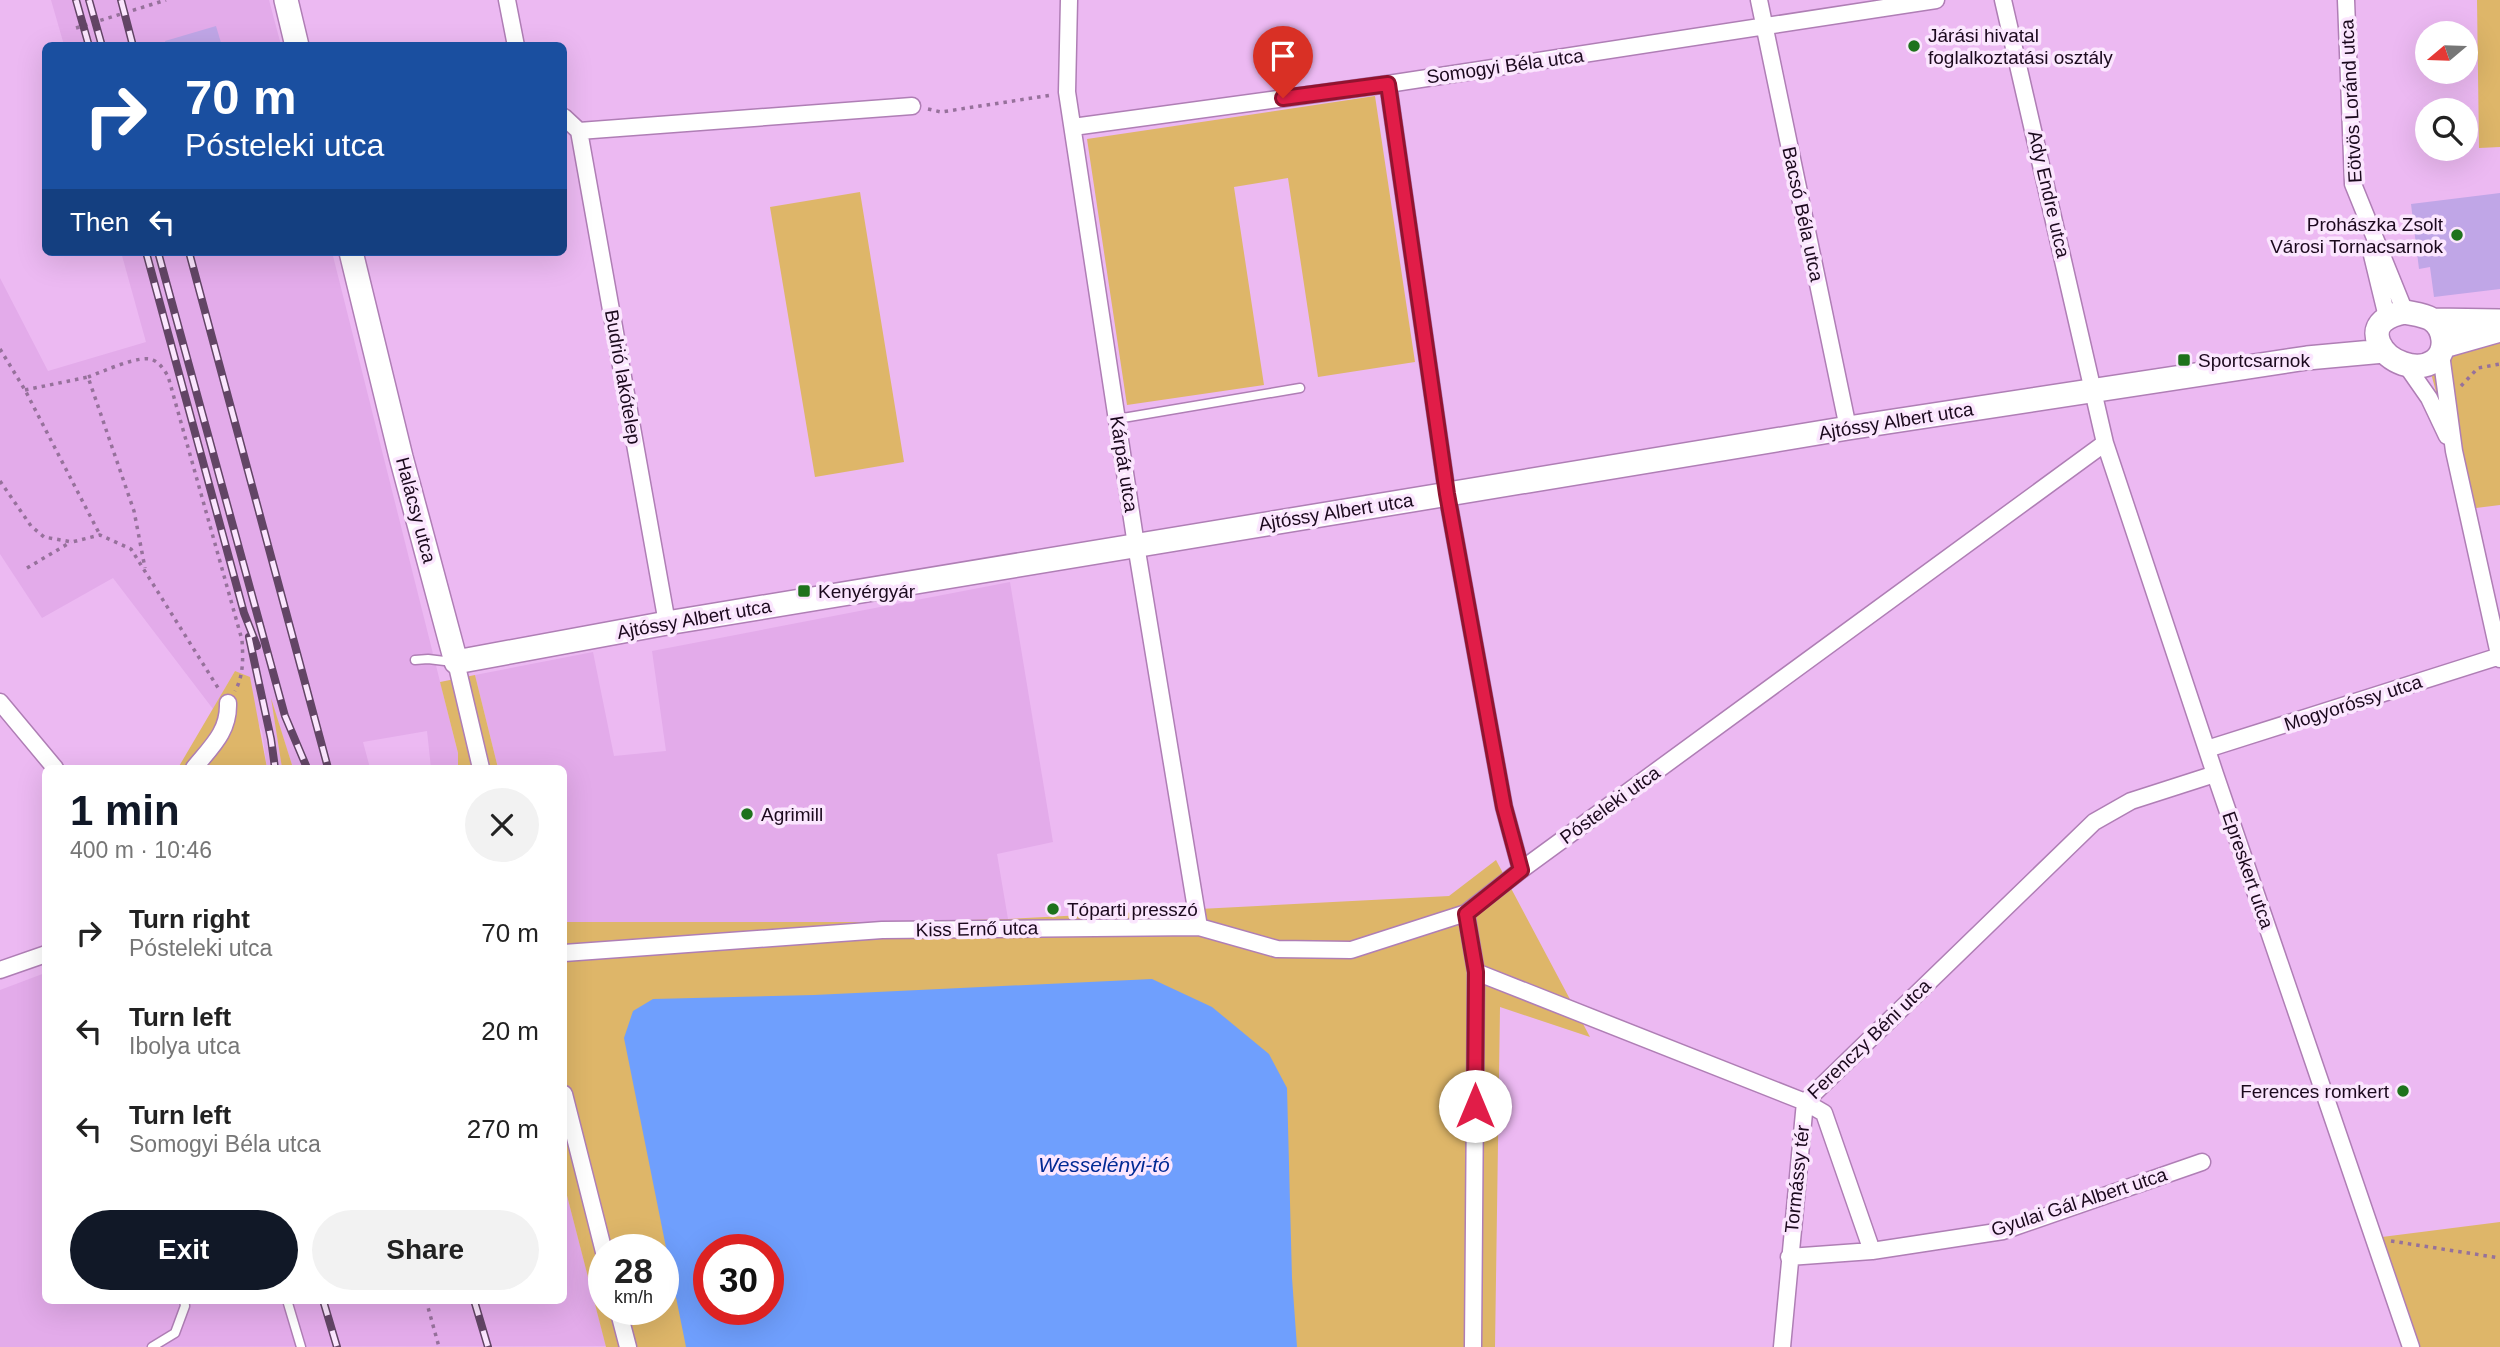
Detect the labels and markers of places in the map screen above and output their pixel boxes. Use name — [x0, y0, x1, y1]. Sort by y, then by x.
place label: Járási hivatal foglalkoztatási osztály — [1928, 25, 2113, 68]
pin — [1253, 26, 1313, 98]
marker: Járási hivatal foglalkoztatási osztály — [1906, 38, 1922, 54]
place label: Prohászka Zsolt Városi Tornacsarnok — [2270, 214, 2444, 257]
marker: Prohászka Zsolt Városi Tornacsarnok — [2449, 227, 2465, 243]
place label: Sportcsarnok — [2198, 350, 2310, 371]
marker: Sportcsarnok — [2176, 352, 2192, 368]
place label: Kenyérgyár — [818, 581, 916, 602]
marker: Kenyérgyár — [796, 583, 812, 599]
place label: Agrimill — [761, 804, 823, 825]
marker: Agrimill — [739, 806, 755, 822]
place label: Tóparti presszó — [1067, 899, 1198, 920]
marker: Tóparti presszó — [1045, 901, 1061, 917]
place label: Ferences romkert — [2240, 1081, 2390, 1102]
marker: Ferences romkert — [2395, 1083, 2411, 1099]

